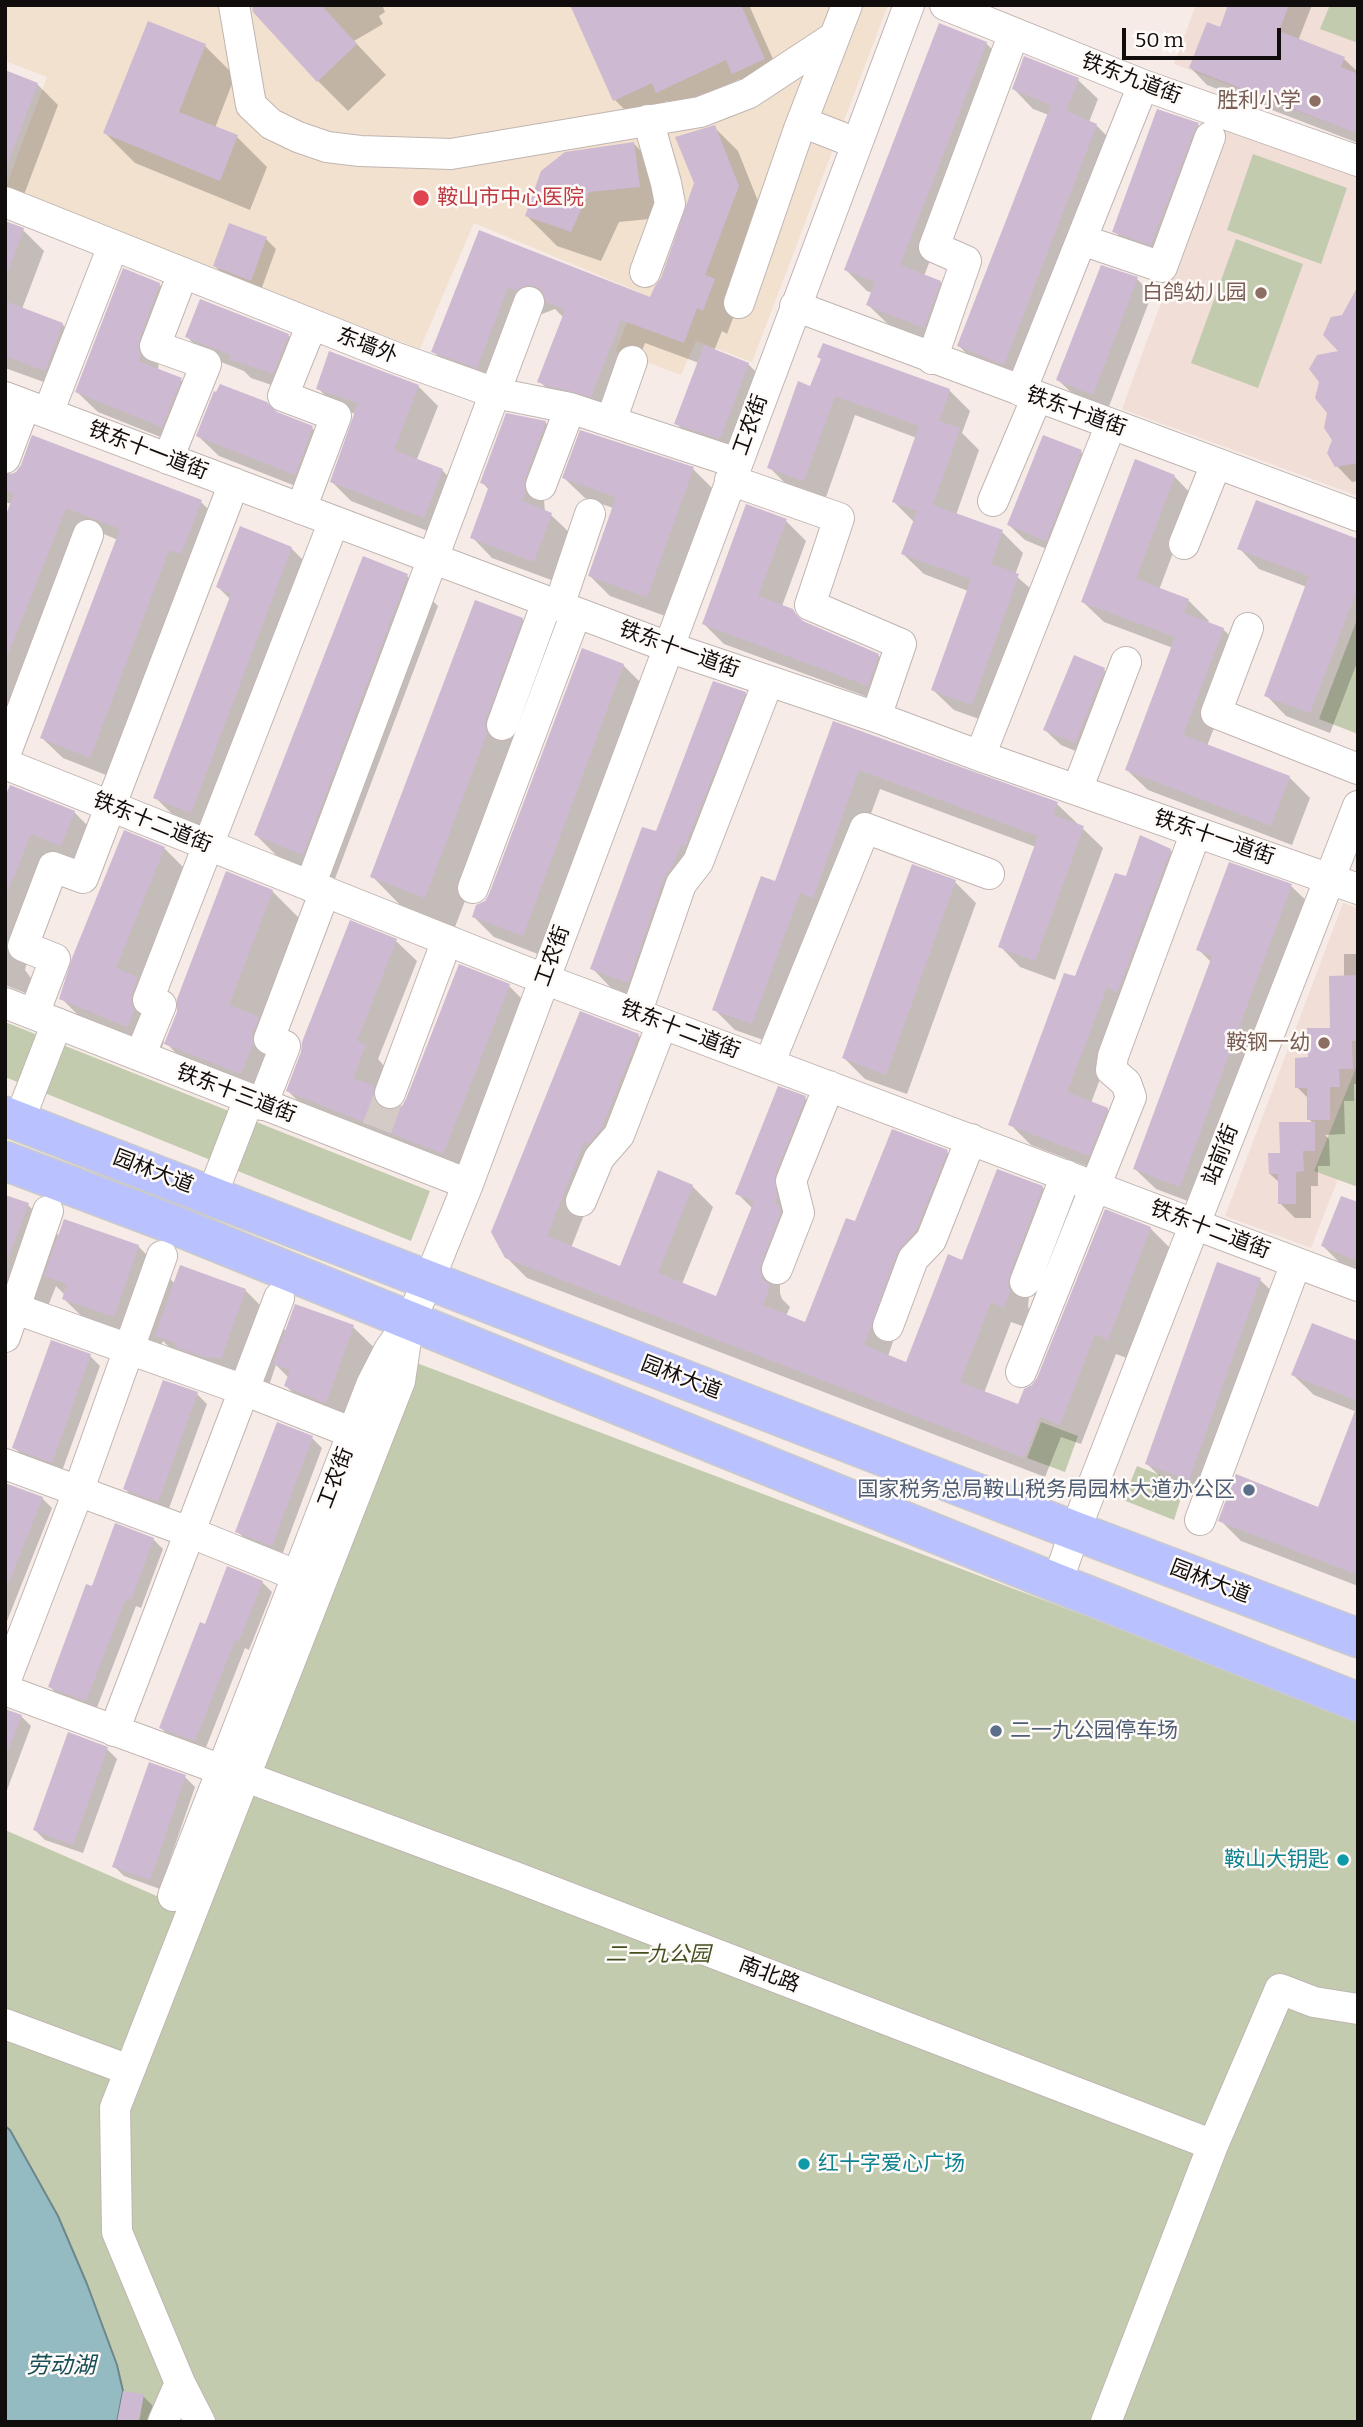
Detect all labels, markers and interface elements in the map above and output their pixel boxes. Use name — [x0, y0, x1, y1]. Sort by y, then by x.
scale bar — [1125, 14, 1284, 58]
text: 50 m — [1135, 27, 1184, 53]
street label: 铁东九道街 — [1077, 48, 1185, 110]
place label: 胜利小学 — [1217, 88, 1301, 114]
marker: 胜利小学 — [1307, 93, 1323, 109]
place label: 鞍山市中心医院 — [437, 185, 584, 211]
marker: 鞍山市中心医院 — [411, 188, 431, 208]
place label: 白鸽幼儿园 — [1142, 280, 1247, 306]
marker: 白鸽幼儿园 — [1253, 285, 1269, 301]
street label: 东墙外 — [333, 323, 401, 369]
street label: 铁东十道街 — [1022, 382, 1130, 442]
street label: 工农街 — [728, 391, 774, 459]
street label: 铁东十一道街 — [85, 417, 211, 485]
street label: 铁东十一道街 — [615, 617, 743, 683]
street label: 铁东十二道街 — [89, 788, 215, 858]
street label: 铁东十一道街 — [1150, 806, 1278, 870]
street label: 工农街 — [530, 922, 576, 990]
street label: 铁东十二道街 — [617, 996, 743, 1064]
place label: 鞍钢一幼 — [1226, 1030, 1310, 1056]
marker: 鞍钢一幼 — [1316, 1035, 1332, 1051]
street label: 铁东十三道街 — [173, 1060, 299, 1128]
street label: 站前街 — [1198, 1121, 1244, 1189]
street label: 园林大道 — [109, 1145, 197, 1199]
street label: 铁东十二道街 — [1147, 1196, 1273, 1264]
street label: 园林大道 — [637, 1351, 725, 1405]
street label: 工农街 — [313, 1444, 359, 1512]
place label: 国家税务总局鞍山税务局园林大道办公区 — [857, 1477, 1235, 1503]
marker: 国家税务总局鞍山税务局园林大道办公区 — [1241, 1482, 1257, 1498]
street label: 园林大道 — [1166, 1555, 1254, 1609]
place label: 二一九公园停车场 — [1010, 1718, 1178, 1744]
marker: 二一九公园停车场 — [988, 1723, 1004, 1739]
place label: 鞍山大钥匙 — [1224, 1847, 1329, 1873]
marker: 鞍山大钥匙 — [1335, 1852, 1351, 1868]
park label: 二一九公园 — [606, 1942, 710, 1968]
street label: 南北路 — [735, 1952, 803, 1998]
place label: 红十字爱心广场 — [818, 2151, 965, 2177]
marker: 红十字爱心广场 — [796, 2156, 812, 2172]
water label: 劳动湖 — [27, 2353, 95, 2381]

